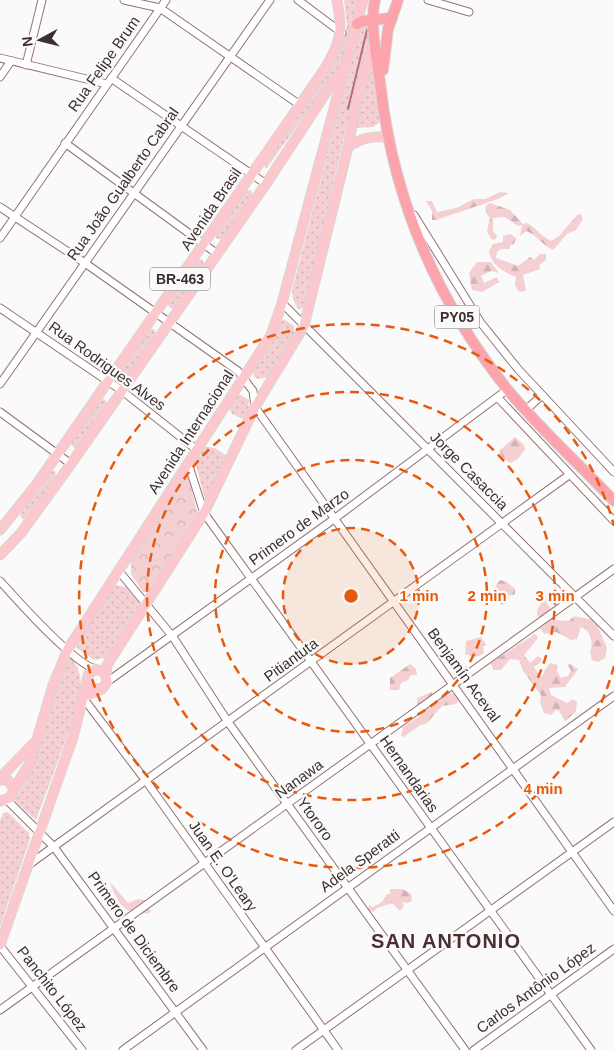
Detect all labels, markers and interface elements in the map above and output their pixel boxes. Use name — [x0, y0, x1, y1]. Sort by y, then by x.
street label: Rua Felipe Brum — [64, 13, 143, 115]
north arrow — [15, 15, 65, 65]
text: N — [19, 36, 36, 48]
street label: Rua João Gualberto Cabral — [63, 104, 182, 263]
street label: Avenida Brasil — [177, 164, 244, 253]
road number: BR-463 — [150, 268, 210, 290]
road number: PY05 — [434, 306, 480, 328]
street label: Rua Rodrigues Alves — [46, 318, 169, 414]
street label: Avenida Internacional — [144, 367, 237, 497]
street label: Jorge Casaccia — [427, 428, 512, 514]
street label: Primero de Marzo — [245, 485, 352, 569]
centre of rings — [342, 587, 360, 605]
text: 1 min — [399, 587, 439, 604]
text: 2 min — [467, 587, 507, 604]
text: 3 min — [535, 587, 575, 604]
street label: Benjamín Aceval — [425, 625, 504, 725]
street label: Pitiantuta — [260, 634, 322, 685]
street label: Hernandarias — [377, 732, 442, 815]
street label: Nanawa — [271, 755, 326, 802]
text: 4 min — [523, 780, 563, 797]
street label: Ytororo — [294, 794, 337, 844]
street label: Juan E. O'Leary — [186, 817, 261, 915]
street label: Adela Speratti — [317, 826, 403, 895]
street label: Primero de Diciembre — [85, 868, 184, 995]
district label: SAN ANTONIO — [371, 930, 521, 952]
street label: Carlos Antônio López — [473, 939, 598, 1036]
street label: Panchito López — [14, 943, 91, 1035]

